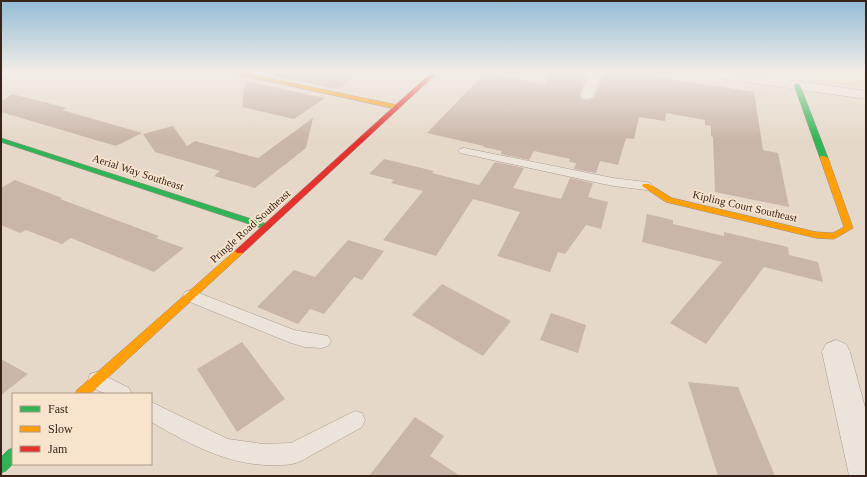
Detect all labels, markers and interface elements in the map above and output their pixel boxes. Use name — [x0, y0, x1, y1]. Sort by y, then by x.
street label: Aerial Way Southeast — [91, 152, 185, 192]
street label: Pringle Road Southeast — [208, 187, 292, 265]
street label: Kipling Court Southeast — [692, 188, 798, 224]
legend — [12, 393, 152, 465]
text: Fast — [48, 402, 69, 416]
text: Slow — [48, 422, 73, 436]
text: Jam — [48, 442, 68, 456]

